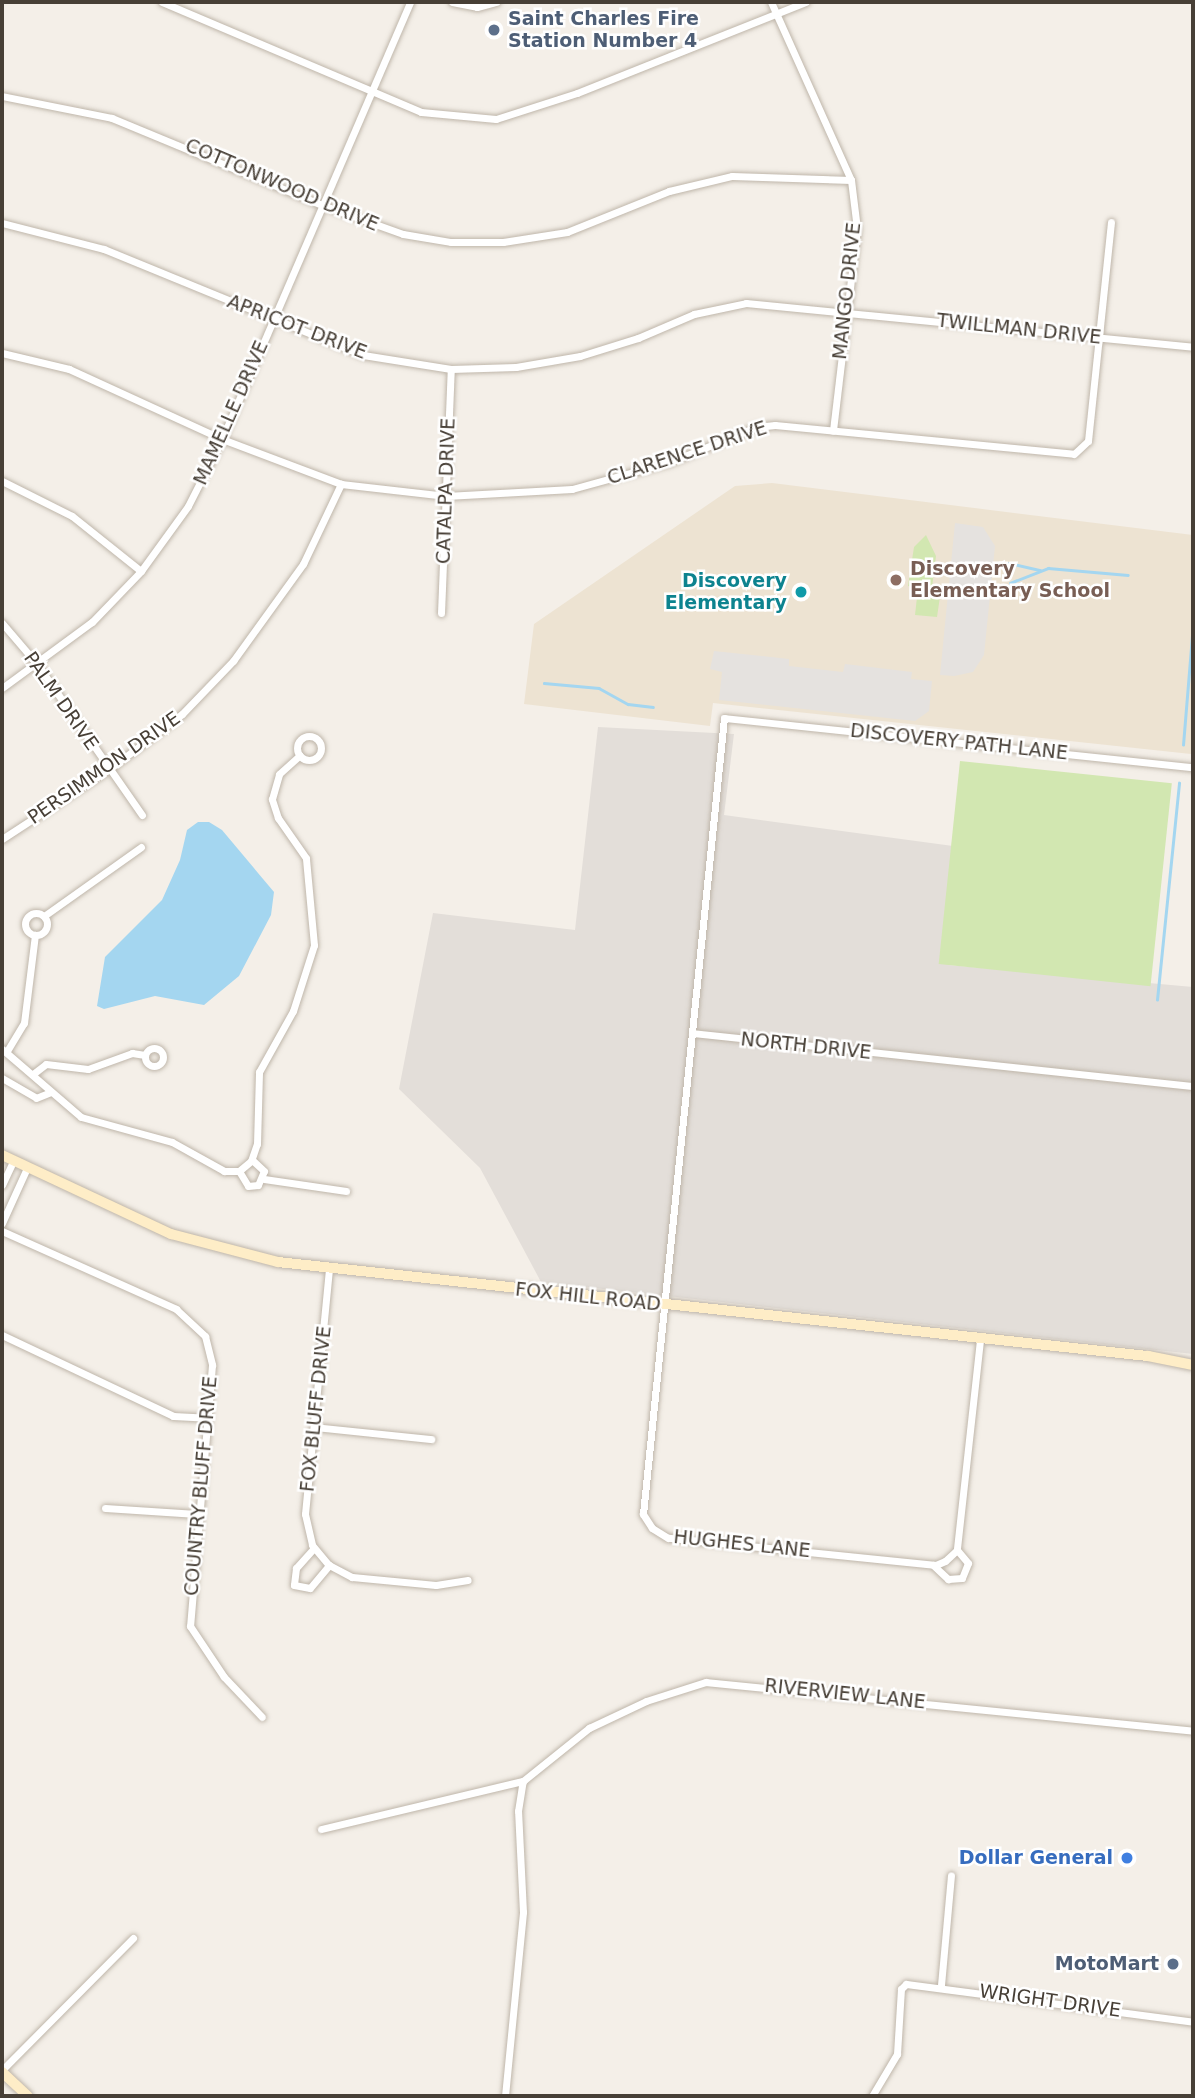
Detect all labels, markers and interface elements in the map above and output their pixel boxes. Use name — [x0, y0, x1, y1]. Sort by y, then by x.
place label: Saint Charles Fire Station Number 4 — [508, 8, 699, 52]
marker: Saint Charles Fire Station Number 4 — [486, 22, 502, 38]
street label: COTTONWOOD DRIVE — [182, 134, 382, 236]
street label: MANGO DRIVE — [828, 221, 866, 361]
street label: APRICOT DRIVE — [224, 290, 370, 364]
street label: TWILLMAN DRIVE — [936, 309, 1102, 349]
street label: MAMELLE DRIVE — [189, 337, 273, 489]
street label: CLARENCE DRIVE — [604, 416, 770, 490]
street label: CATALPA DRIVE — [432, 418, 460, 564]
place label: Discovery Elementary School — [910, 558, 1110, 602]
place label: Discovery Elementary — [665, 570, 787, 614]
marker: Discovery Elementary School — [888, 572, 904, 588]
marker: Discovery Elementary — [793, 584, 809, 600]
street label: PALM DRIVE — [19, 647, 103, 755]
street label: PERSIMMON DRIVE — [23, 707, 185, 829]
street label: DISCOVERY PATH LANE — [849, 719, 1069, 765]
street label: NORTH DRIVE — [739, 1028, 873, 1064]
street label: FOX HILL ROAD — [514, 1278, 662, 1316]
street label: FOX BLUFF DRIVE — [296, 1325, 336, 1493]
street label: COUNTRY BLUFF DRIVE — [180, 1375, 222, 1597]
street label: HUGHES LANE — [672, 1525, 812, 1563]
street label: RIVERVIEW LANE — [763, 1674, 927, 1714]
place label: Dollar General — [959, 1847, 1113, 1869]
marker: Dollar General — [1119, 1850, 1135, 1866]
place label: MotoMart — [1055, 1953, 1159, 1975]
marker: MotoMart — [1165, 1956, 1181, 1972]
street label: WRIGHT DRIVE — [978, 1980, 1122, 2022]

